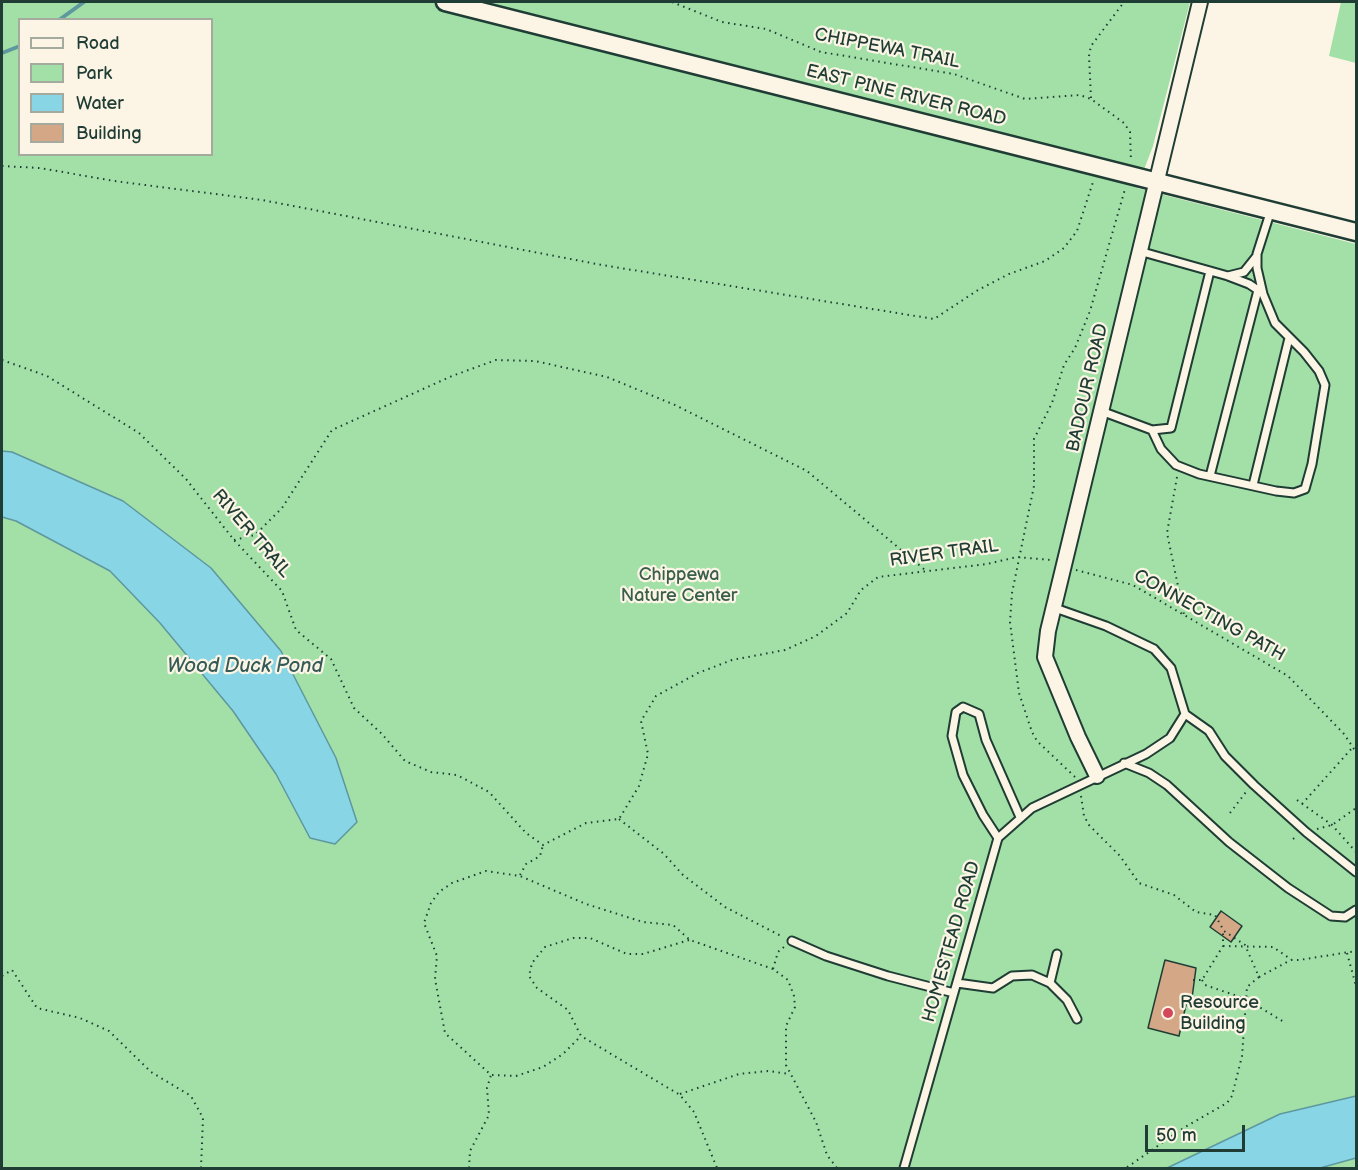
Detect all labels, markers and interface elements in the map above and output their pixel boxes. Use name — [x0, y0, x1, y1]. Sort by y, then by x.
legend — [18, 18, 213, 156]
street label: CHIPPEWA TRAIL — [813, 24, 961, 74]
text: Road — [76, 33, 120, 54]
street label: EAST PINE RIVER ROAD — [804, 61, 1008, 131]
text: Park — [76, 63, 112, 84]
text: Water — [76, 93, 124, 114]
text: Building — [76, 123, 142, 144]
street label: BADOUR ROAD — [1063, 322, 1113, 454]
street label: RIVER TRAIL — [207, 486, 295, 582]
street label: RIVER TRAIL — [888, 536, 1000, 572]
park label: Chippewa Nature Center — [621, 564, 737, 606]
street label: CONNECTING PATH — [1130, 565, 1288, 667]
water label: Wood Duck Pond — [167, 655, 323, 679]
street label: HOMESTEAD ROAD — [919, 859, 985, 1025]
place label: Resource Building — [1180, 992, 1259, 1034]
marker: Resource Building — [1161, 1006, 1175, 1020]
scale bar — [1148, 1113, 1248, 1151]
text: 50 m — [1156, 1125, 1197, 1146]

